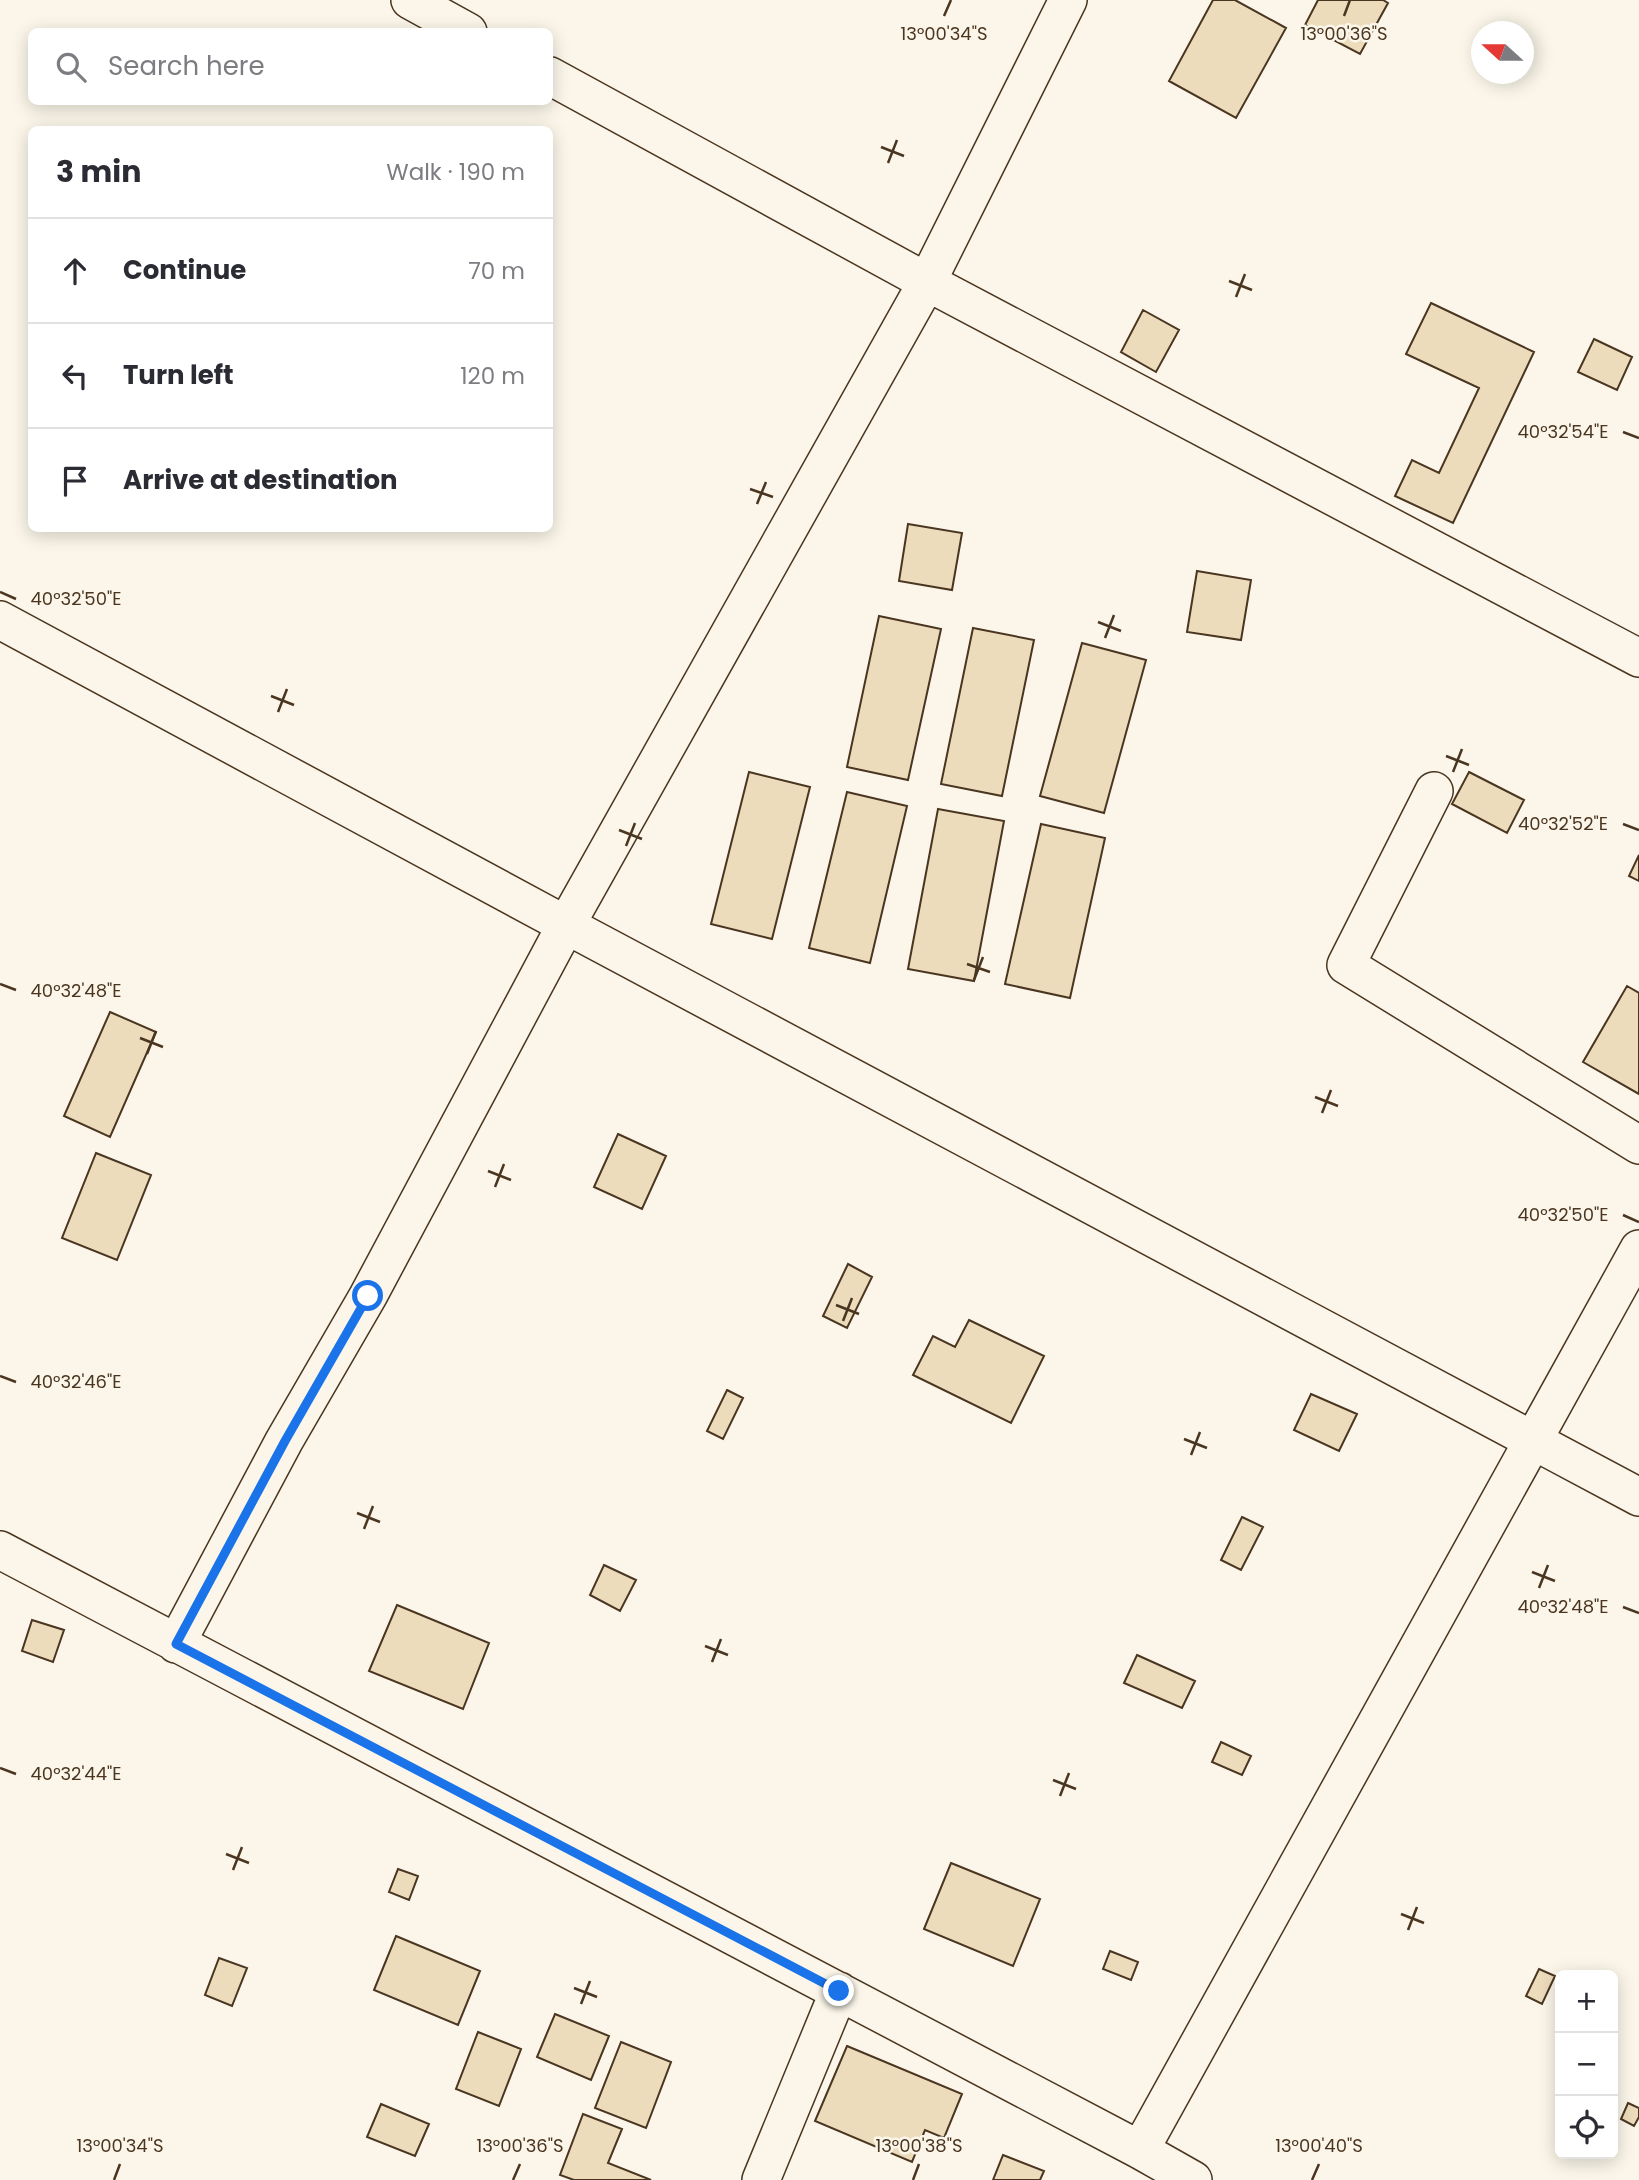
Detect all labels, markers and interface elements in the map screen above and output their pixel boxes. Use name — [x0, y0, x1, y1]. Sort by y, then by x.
text: 13°00'34"S — [901, 21, 987, 46]
text: 13°00'36"S — [1300, 21, 1388, 46]
north arrow — [1471, 21, 1534, 84]
search box — [28, 28, 553, 105]
icon: search — [52, 48, 90, 86]
text: Search here — [108, 48, 265, 84]
text: 3 min — [56, 150, 141, 193]
text: Walk · 190 m — [386, 156, 525, 188]
icon: ahead — [56, 252, 94, 290]
text: Continue — [123, 252, 246, 288]
text: 70 m — [468, 255, 525, 287]
icon: left — [56, 357, 94, 395]
text: Turn left — [123, 357, 234, 393]
text: 120 m — [460, 360, 525, 392]
text: 40°32'54"E — [1518, 419, 1608, 444]
icon: arrive — [56, 462, 94, 500]
text: Arrive at destination — [123, 462, 398, 498]
text: 40°32'50"E — [31, 586, 121, 611]
text: 40°32'52"E — [1518, 811, 1608, 836]
text: 40°32'48"E — [31, 978, 122, 1003]
text: 40°32'50"E — [1518, 1202, 1608, 1227]
route start — [352, 1280, 383, 1311]
text: 40°32'46"E — [30, 1369, 122, 1394]
text: 40°32'48"E — [1518, 1594, 1609, 1619]
text: 40°32'44"E — [31, 1761, 121, 1786]
map controls — [1555, 1970, 1618, 2159]
button: + — [1555, 1970, 1618, 2033]
route end — [823, 1975, 854, 2006]
button: − — [1555, 2033, 1618, 2096]
button: locate — [1555, 2096, 1618, 2159]
text: 13°00'34"S — [77, 2133, 163, 2158]
text: 13°00'36"S — [476, 2133, 564, 2158]
text: 13°00'38"S — [876, 2133, 963, 2158]
text: 13°00'40"S — [1275, 2133, 1363, 2158]

